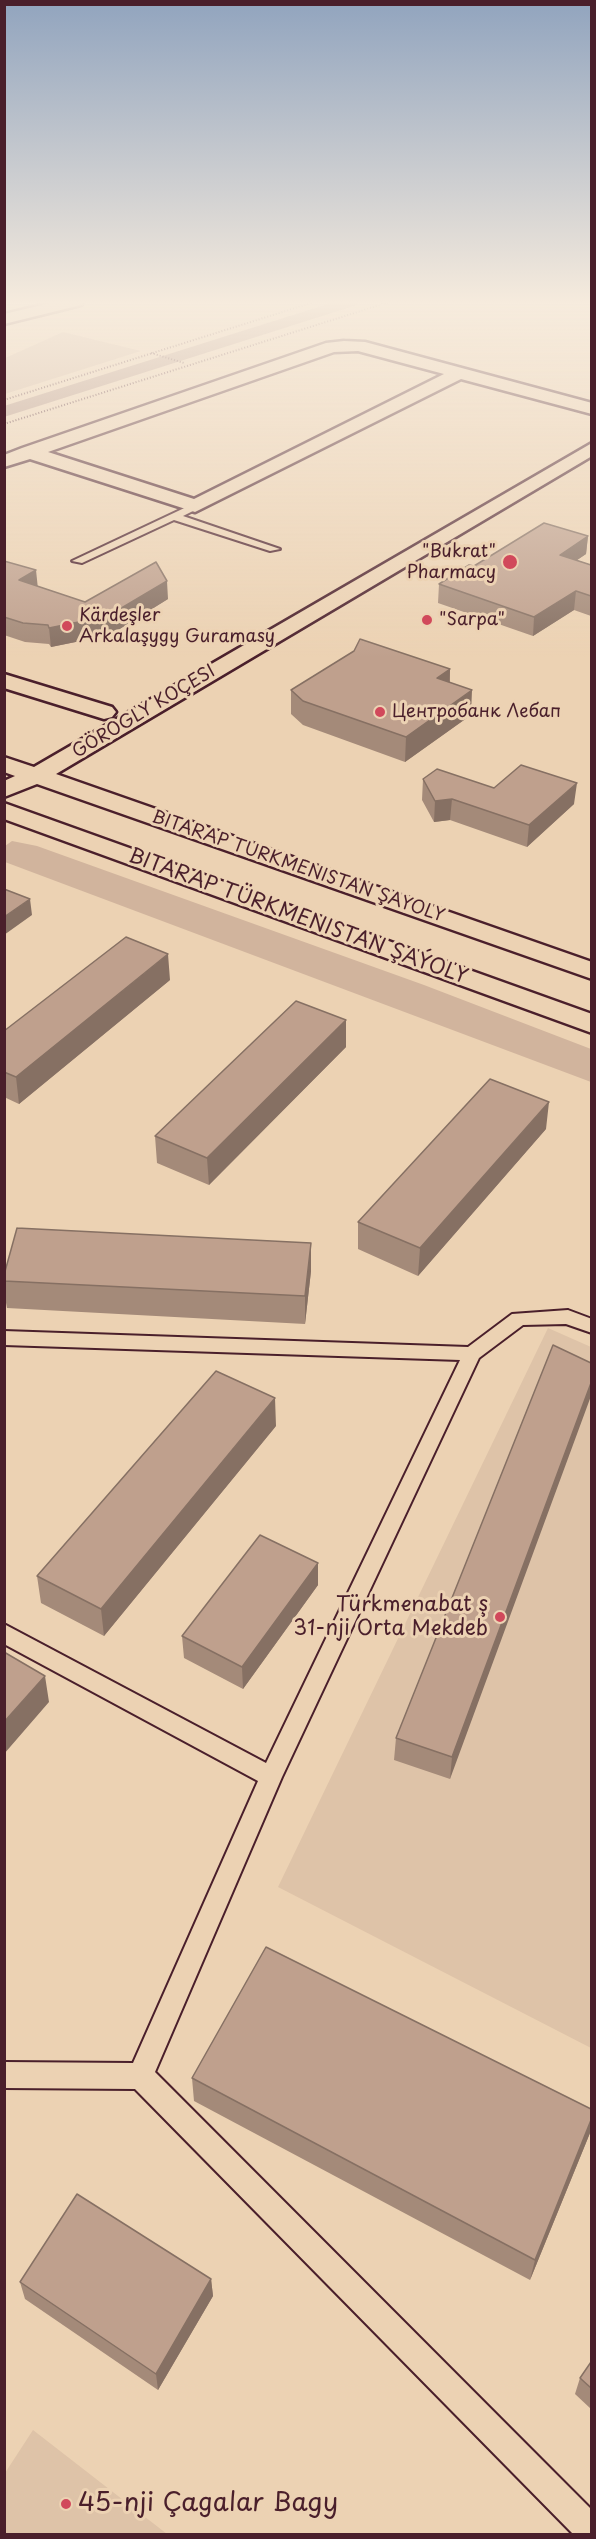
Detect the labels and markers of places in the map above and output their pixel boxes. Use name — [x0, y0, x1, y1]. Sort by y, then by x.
place label: "Bukrat" Pharmacy — [406, 541, 496, 584]
marker: "Bukrat" Pharmacy — [501, 553, 519, 571]
place label: Kärdeşler Arkalaşygy Guramasy — [79, 605, 275, 648]
place label: "Sarpa" — [439, 609, 505, 631]
marker: "Sarpa" — [420, 613, 434, 627]
marker: Kärdeşler Arkalaşygy Guramasy — [60, 619, 74, 633]
place label: Центробанк Лебап — [392, 701, 561, 723]
marker: Центробанк Лебап — [373, 705, 387, 719]
place label: Türkmenabat ş 31-nji Orta Mekdeb — [293, 1592, 488, 1642]
marker: Türkmenabat ş 31-nji Orta Mekdeb — [493, 1610, 507, 1624]
place label: 45-nji Çagalar Bagy — [78, 2488, 338, 2520]
marker: 45-nji Çagalar Bagy — [59, 2497, 73, 2511]

